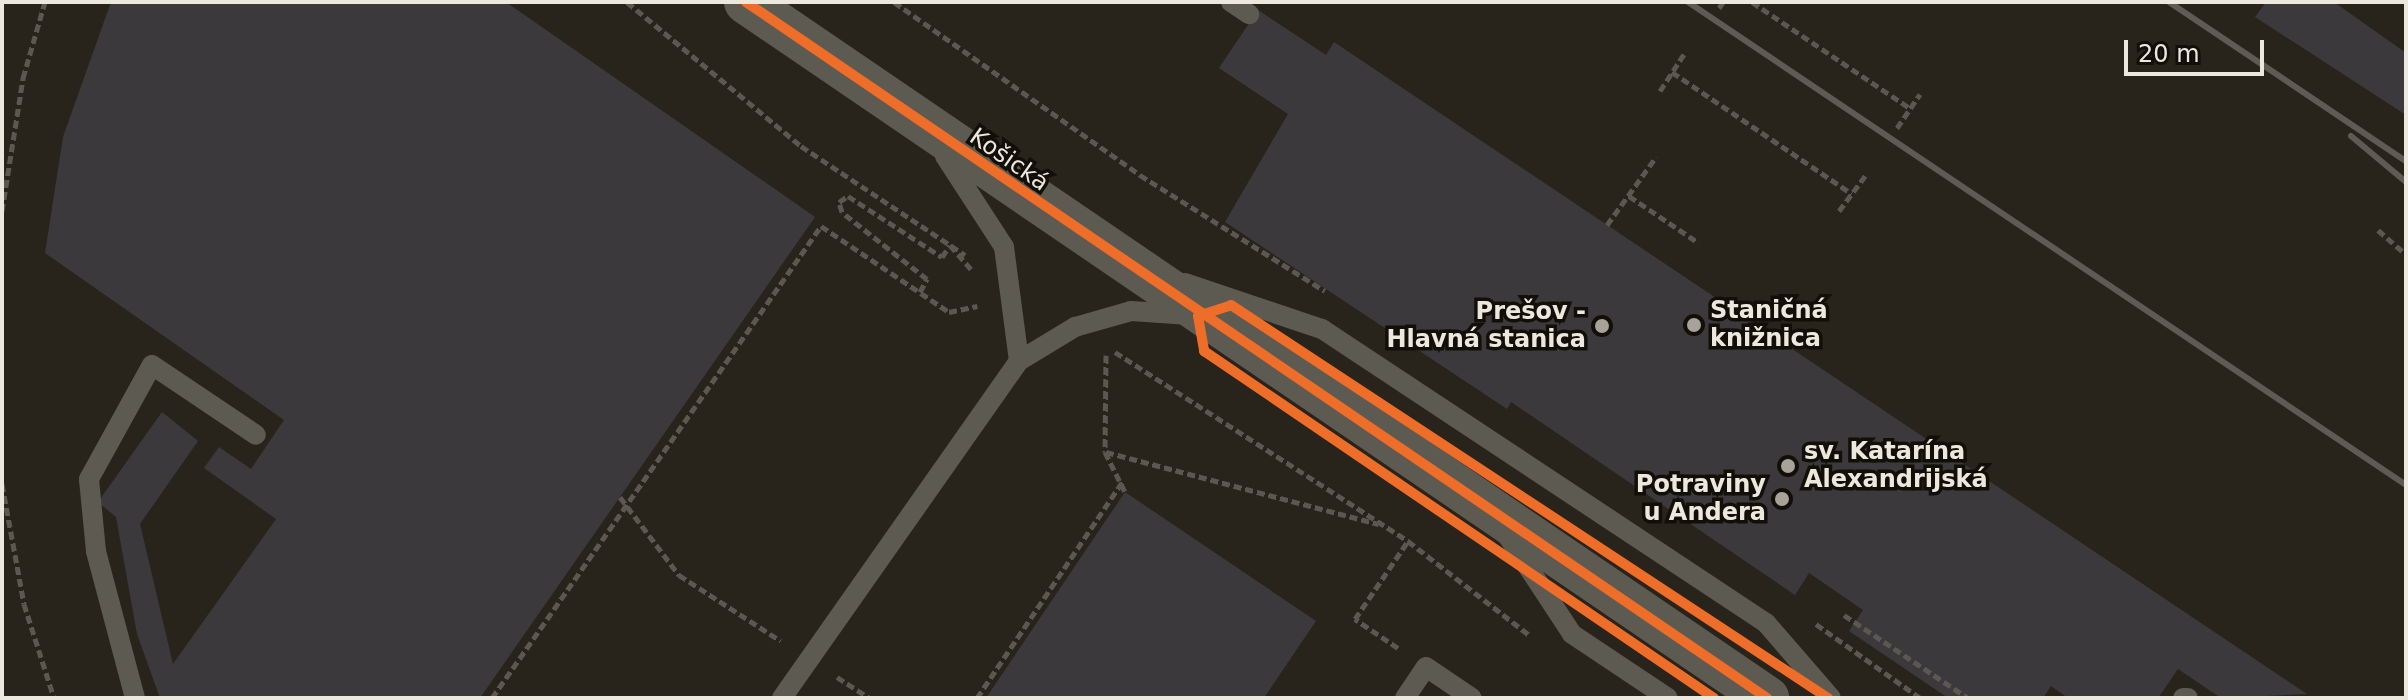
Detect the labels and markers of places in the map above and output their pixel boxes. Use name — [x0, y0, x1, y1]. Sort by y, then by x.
place label: Staničná knižnica — [1710, 297, 1828, 353]
place label: Prešov - Hlavná stanica — [1387, 298, 1586, 354]
marker: Staničná knižnica — [1685, 316, 1703, 334]
marker: Prešov - Hlavná stanica — [1593, 317, 1611, 335]
place label: sv. Katarína Alexandrijská — [1804, 438, 1988, 494]
marker: sv. Katarína Alexandrijská — [1779, 457, 1797, 475]
place label: Potraviny u Andera — [1636, 471, 1766, 527]
marker: Potraviny u Andera — [1773, 490, 1791, 508]

